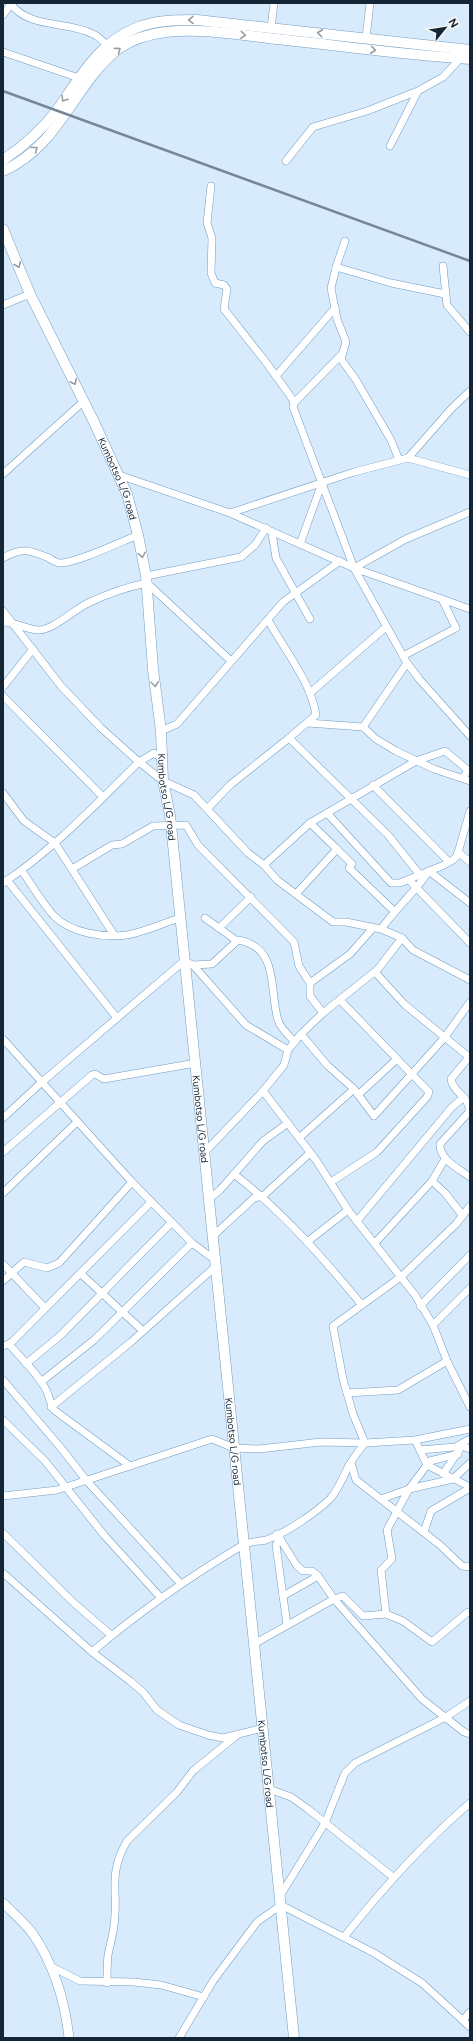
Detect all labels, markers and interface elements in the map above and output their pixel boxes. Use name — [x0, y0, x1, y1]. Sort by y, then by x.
north arrow — [425, 8, 465, 48]
one-way arrow — [188, 16, 194, 24]
text: N — [445, 16, 461, 30]
one-way arrow — [317, 29, 323, 38]
one-way arrow — [240, 30, 247, 39]
one-way arrow — [370, 45, 376, 54]
one-way arrow — [114, 48, 121, 55]
one-way arrow — [61, 95, 69, 102]
one-way arrow — [30, 147, 38, 154]
one-way arrow — [13, 261, 21, 269]
one-way arrow — [69, 378, 77, 386]
street label: Kumbotso L/G road — [95, 435, 140, 521]
one-way arrow — [137, 551, 146, 558]
one-way arrow — [150, 681, 159, 687]
street label: Kumbotso L/G road — [155, 753, 179, 841]
street label: Kumbotso L/G road — [189, 1075, 211, 1164]
street label: Kumbotso L/G road — [222, 1397, 244, 1486]
street label: Kumbotso L/G road — [255, 1719, 277, 1808]

